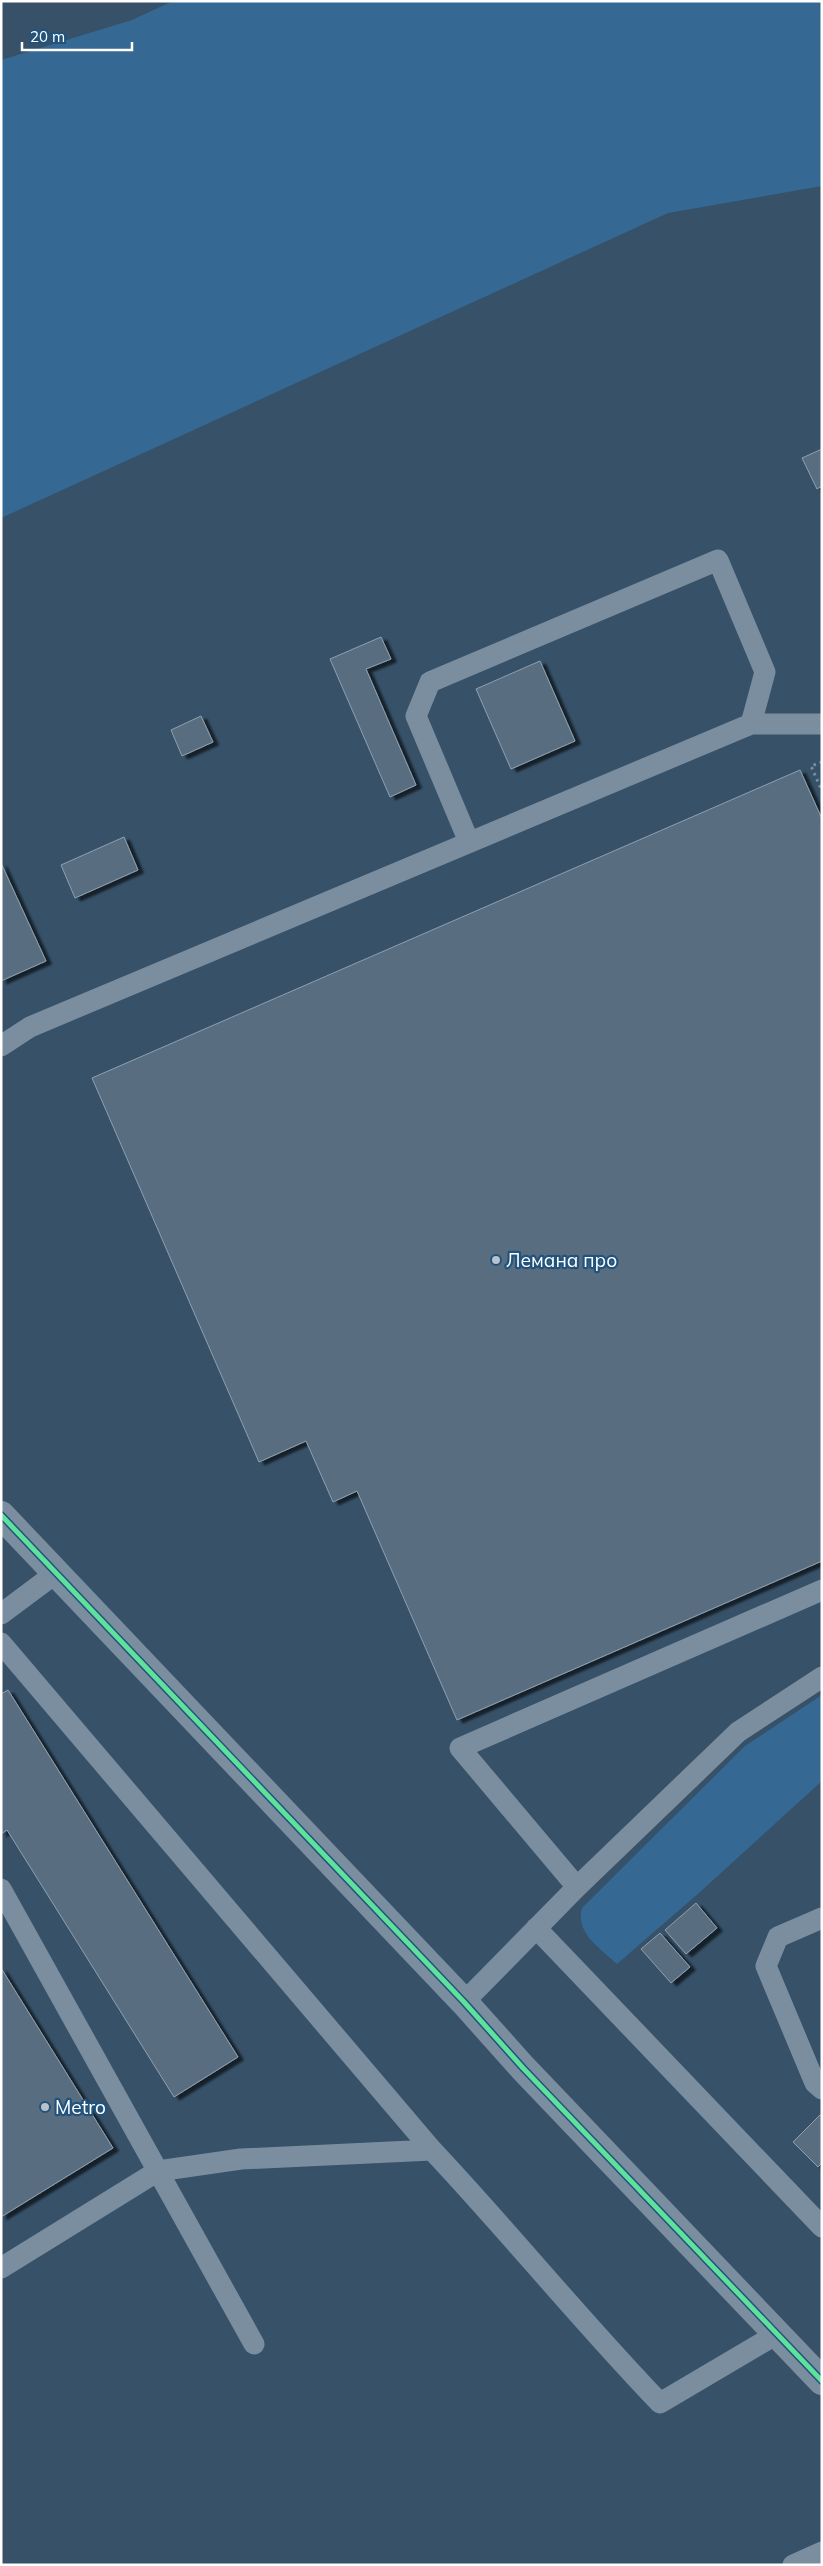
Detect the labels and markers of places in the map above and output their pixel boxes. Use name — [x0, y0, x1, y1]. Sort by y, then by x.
place label: Лемана про — [506, 1248, 617, 1272]
marker: Лемана про — [490, 1254, 502, 1266]
place label: Metro — [55, 2095, 106, 2119]
marker: Metro — [39, 2101, 51, 2113]

